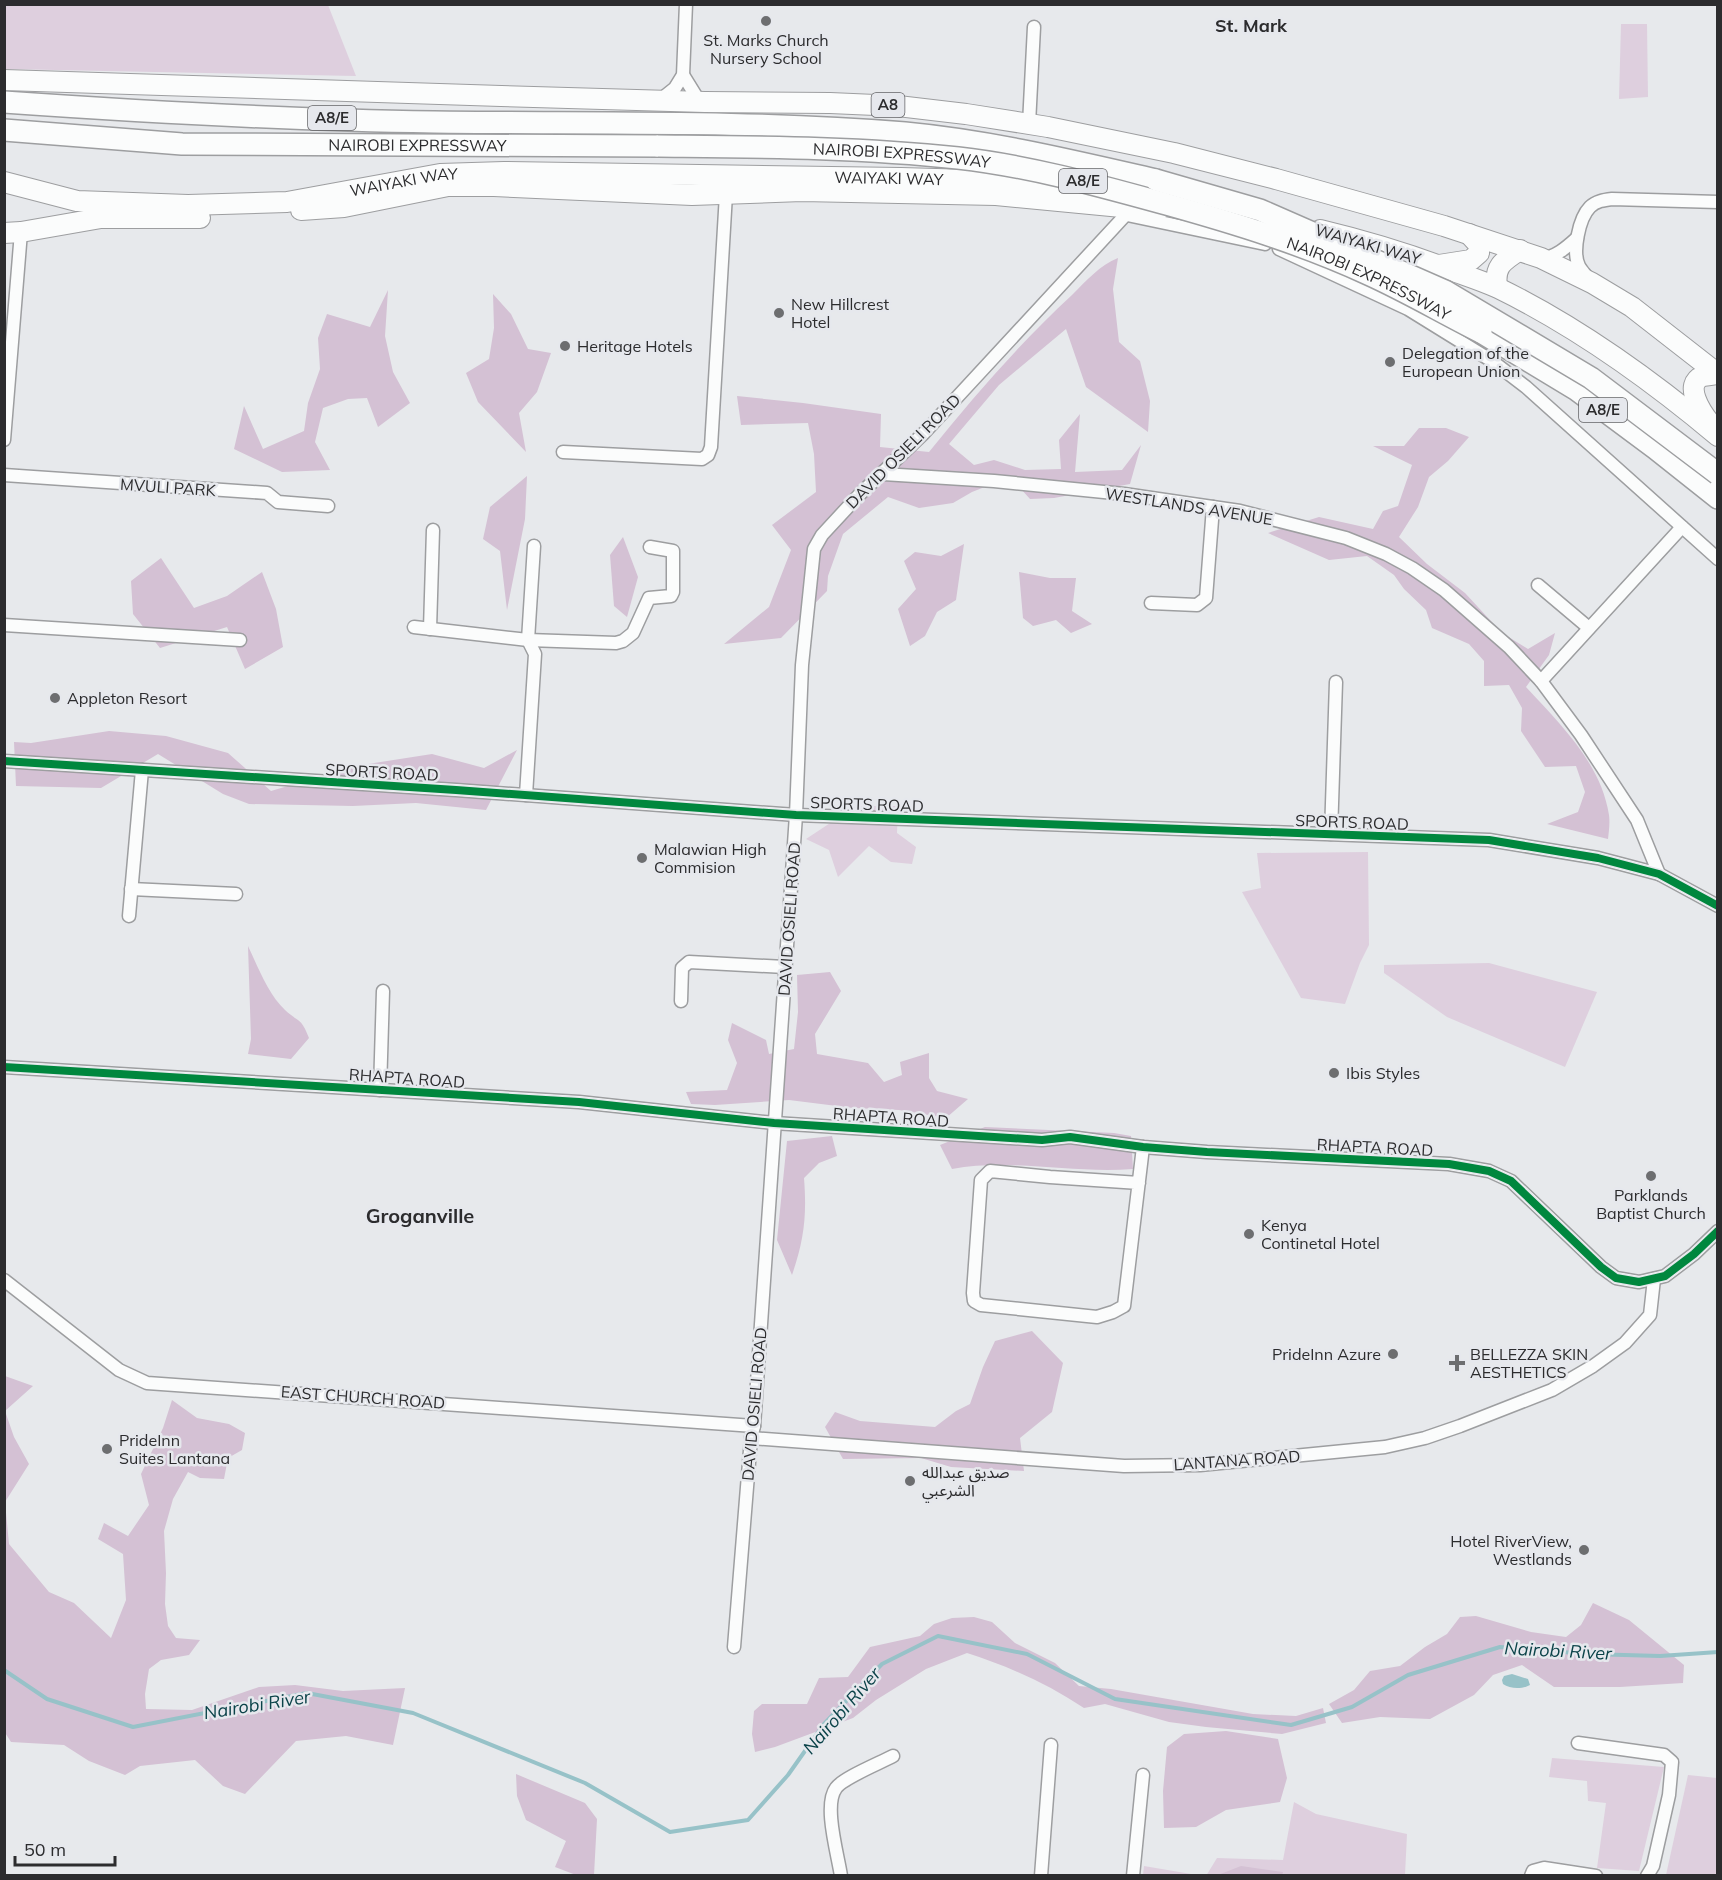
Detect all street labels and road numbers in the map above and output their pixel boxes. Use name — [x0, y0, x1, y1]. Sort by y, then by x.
road number: A8 — [872, 93, 904, 117]
road number: A8/E — [308, 106, 356, 130]
street label: NAIROBI EXPRESSWAY — [328, 135, 507, 155]
street label: NAIROBI EXPRESSWAY — [813, 138, 992, 172]
street label: WAIYAKI WAY — [348, 163, 458, 200]
street label: WAIYAKI WAY — [834, 167, 944, 189]
road number: A8/E — [1059, 169, 1107, 193]
street label: WAIYAKI WAY — [1313, 219, 1423, 269]
street label: NAIROBI EXPRESSWAY — [1284, 232, 1454, 325]
street label: DAVID OSIELI ROAD — [842, 390, 964, 512]
road number: A8/E — [1579, 398, 1627, 422]
street label: MVULI PARK — [119, 474, 217, 500]
street label: WESTLANDS AVENUE — [1104, 483, 1274, 529]
street label: SPORTS ROAD — [325, 759, 439, 785]
street label: SPORTS ROAD — [810, 792, 924, 816]
street label: SPORTS ROAD — [1295, 810, 1409, 834]
street label: DAVID OSIELI ROAD — [774, 842, 804, 996]
street label: RHAPTA ROAD — [348, 1064, 466, 1092]
street label: RHAPTA ROAD — [832, 1103, 950, 1131]
street label: RHAPTA ROAD — [1316, 1134, 1434, 1160]
street label: DAVID OSIELI ROAD — [737, 1326, 771, 1482]
street label: EAST CHURCH ROAD — [280, 1381, 446, 1413]
street label: LANTANA ROAD — [1173, 1446, 1301, 1474]

